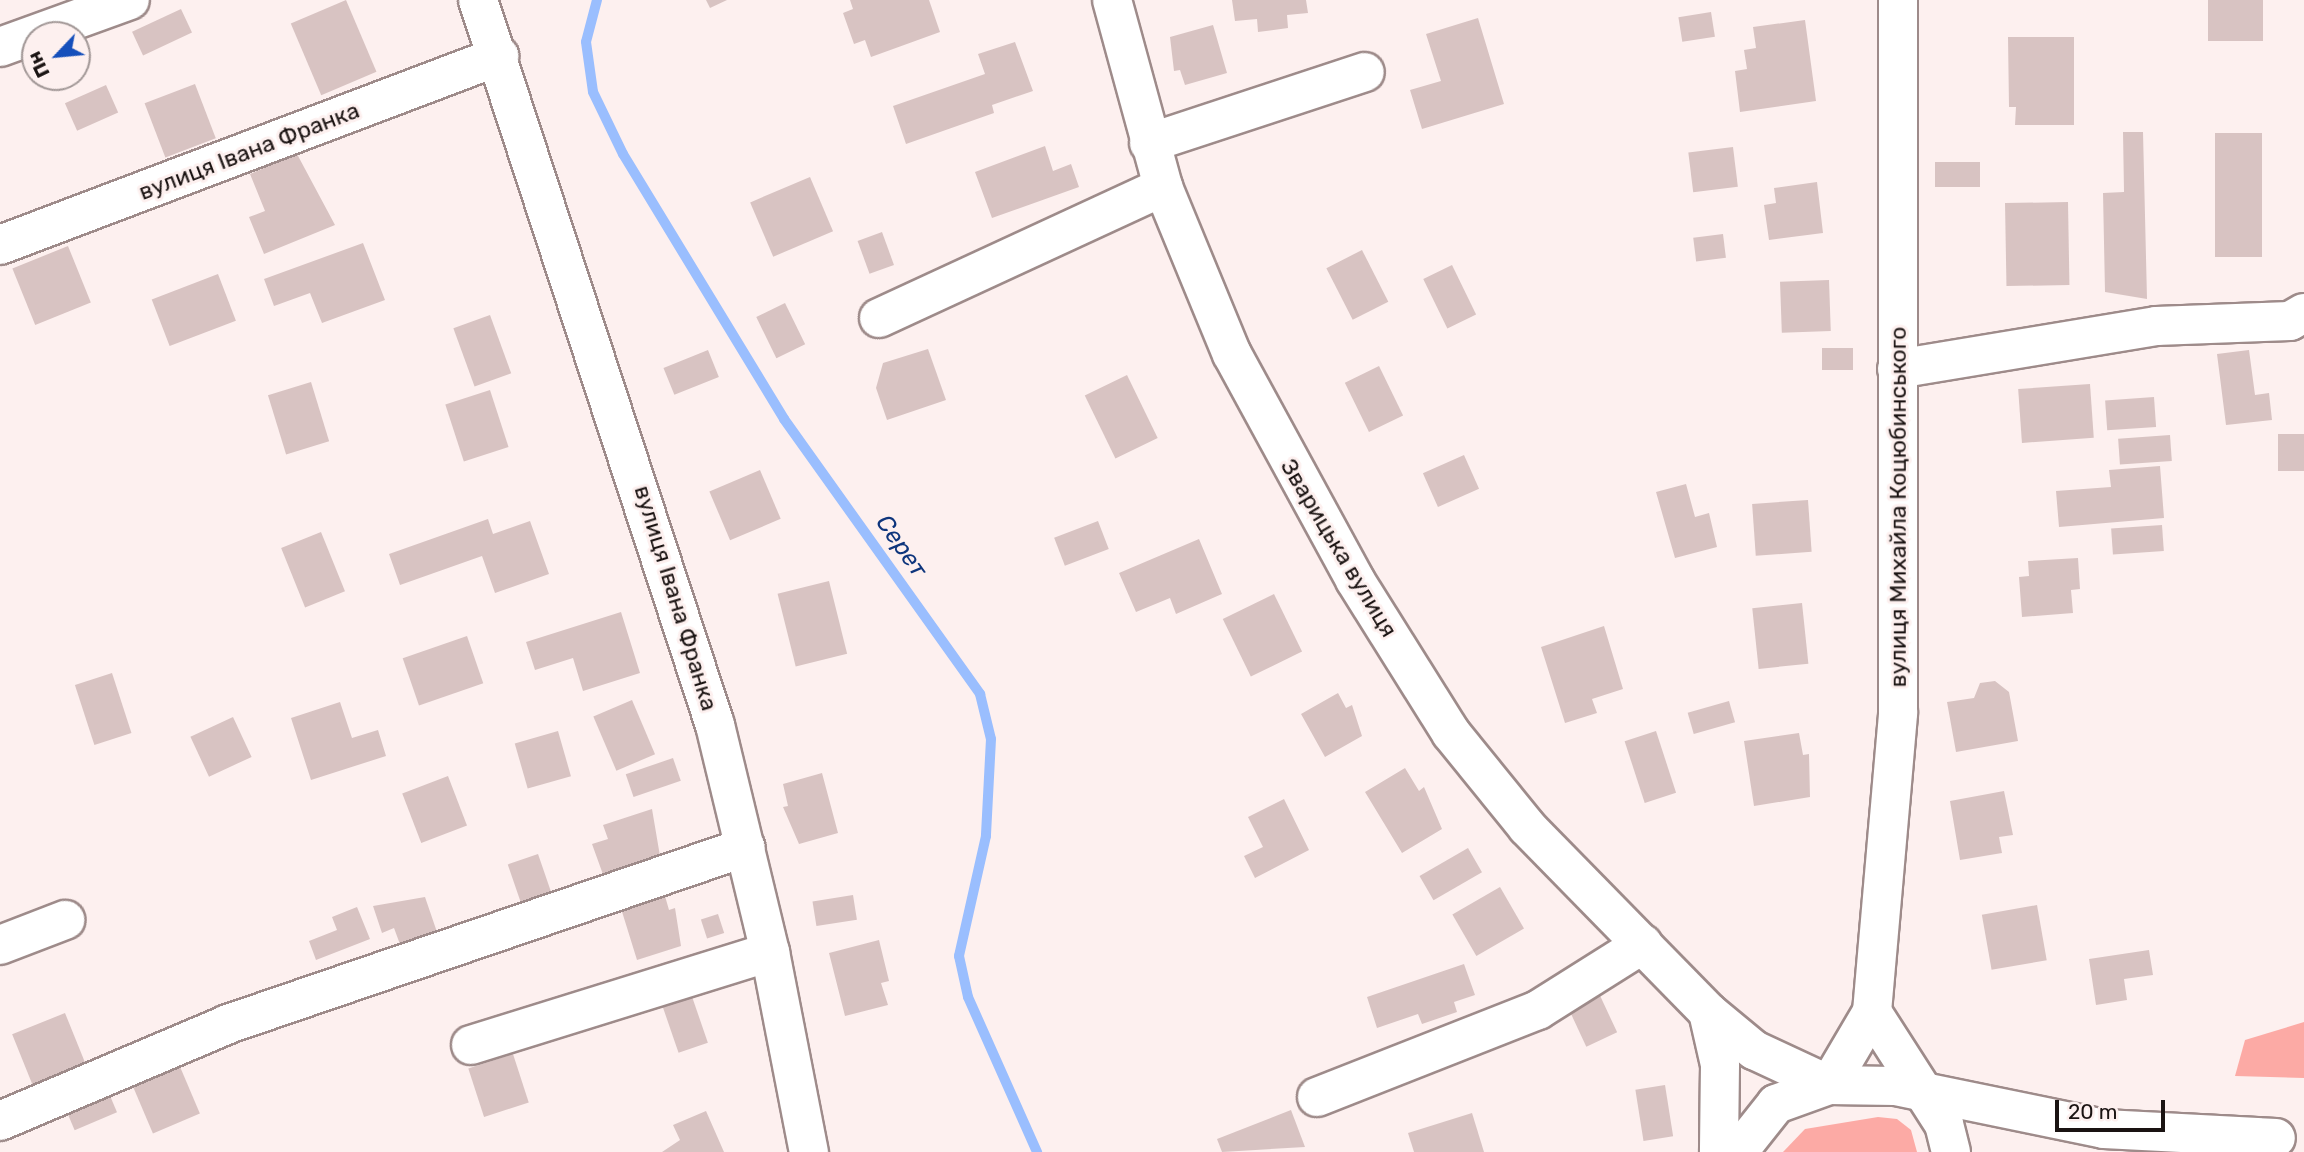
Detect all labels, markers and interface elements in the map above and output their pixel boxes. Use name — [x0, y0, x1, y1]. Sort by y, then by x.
north arrow — [21, 21, 91, 91]
text: Пн — [22, 48, 55, 81]
street label: вулиця Івана Франка — [135, 96, 363, 206]
street label: вулиця Михайла Коцюбинського — [1884, 327, 1912, 687]
street label: Зварицька вулиця — [1275, 454, 1403, 642]
street label: вулиця Івана Франка — [629, 482, 723, 714]
water label: Серет — [869, 509, 933, 583]
scale bar — [2059, 1086, 2169, 1130]
text: 20 m — [2068, 1099, 2117, 1124]

